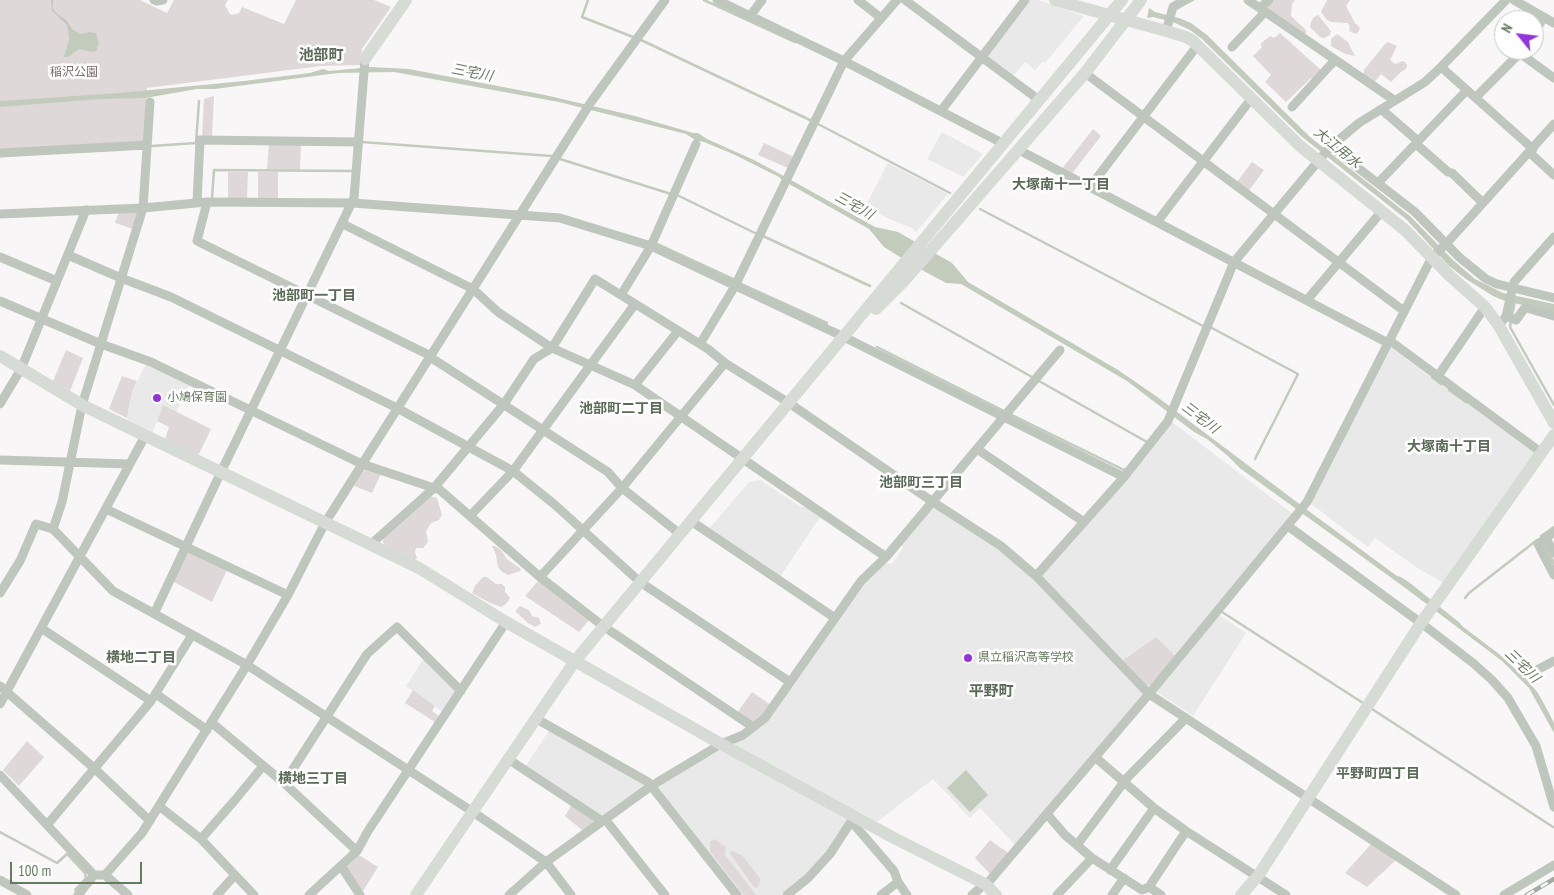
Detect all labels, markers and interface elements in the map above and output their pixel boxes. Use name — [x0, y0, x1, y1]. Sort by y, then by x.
north arrow — [1494, 10, 1544, 60]
text: N — [1497, 21, 1516, 36]
district label: 池部町 — [299, 47, 343, 65]
water label: 三宅川 — [450, 61, 494, 85]
park label: 稲沢公園 — [50, 66, 98, 80]
water label: 大江用水 — [1310, 124, 1364, 172]
district label: 大塚南十一丁目 — [1012, 177, 1110, 193]
water label: 三宅川 — [832, 188, 876, 224]
district label: 池部町一丁目 — [272, 288, 356, 304]
place label: 小鳩保育園 — [167, 391, 227, 405]
marker: 小鳩保育園 — [151, 392, 163, 404]
water label: 三宅川 — [1178, 399, 1222, 437]
district label: 池部町二丁目 — [579, 401, 663, 417]
district label: 大塚南十丁目 — [1407, 439, 1491, 455]
district label: 池部町三丁目 — [879, 475, 963, 491]
water label: 三宅川 — [1501, 645, 1543, 687]
district label: 横地二丁目 — [106, 650, 176, 666]
place label: 県立稲沢高等学校 — [978, 651, 1074, 665]
marker: 県立稲沢高等学校 — [962, 652, 974, 664]
district label: 平野町 — [969, 683, 1013, 701]
district label: 平野町四丁目 — [1336, 766, 1420, 782]
district label: 横地三丁目 — [278, 771, 348, 787]
scale bar — [12, 852, 145, 884]
text: 100 m — [18, 861, 51, 880]

